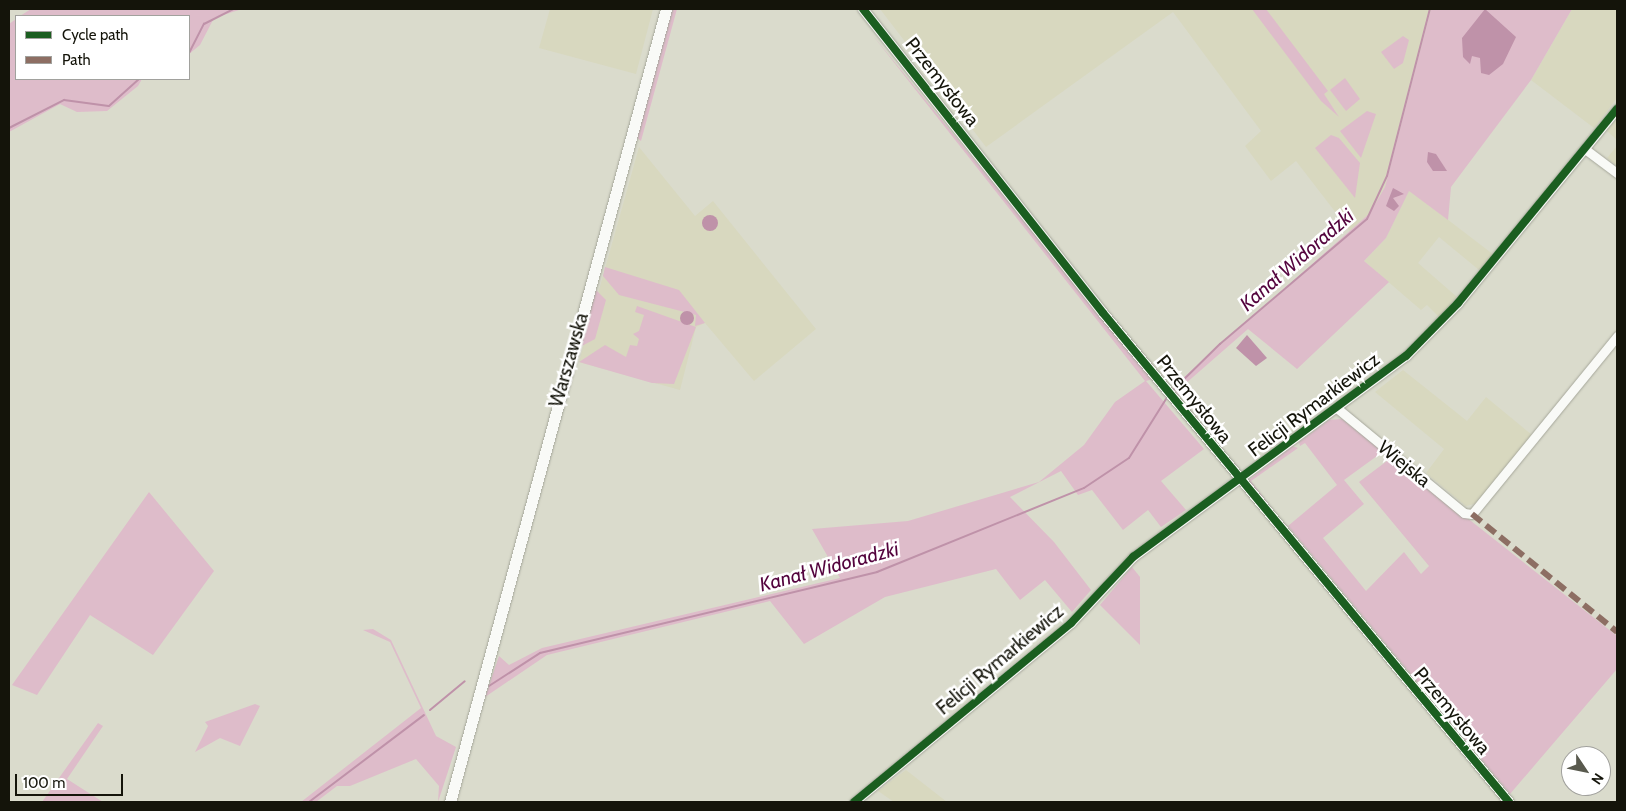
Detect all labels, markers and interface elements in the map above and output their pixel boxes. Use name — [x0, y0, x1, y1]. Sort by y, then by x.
legend — [15, 15, 190, 80]
text: Cycle path — [62, 26, 128, 44]
street label: Przemysłowa — [900, 33, 984, 131]
text: Path — [62, 51, 91, 69]
water label: Kanał Widoradzki — [1235, 204, 1359, 316]
street label: Warszawska — [545, 310, 593, 410]
street label: Felicji Rymarkiewicz — [1244, 348, 1384, 462]
street label: Przemysłowa — [1152, 350, 1236, 448]
street label: Wiejska — [1373, 436, 1435, 492]
water label: Kanał Widoradzki — [757, 537, 901, 597]
street label: Felicji Rymarkiewicz — [932, 600, 1068, 720]
street label: Przemysłowa — [1409, 663, 1495, 759]
north arrow — [1561, 746, 1611, 796]
scale bar — [18, 764, 125, 796]
text: N — [1587, 770, 1608, 788]
text: 100 m — [23, 774, 65, 792]

